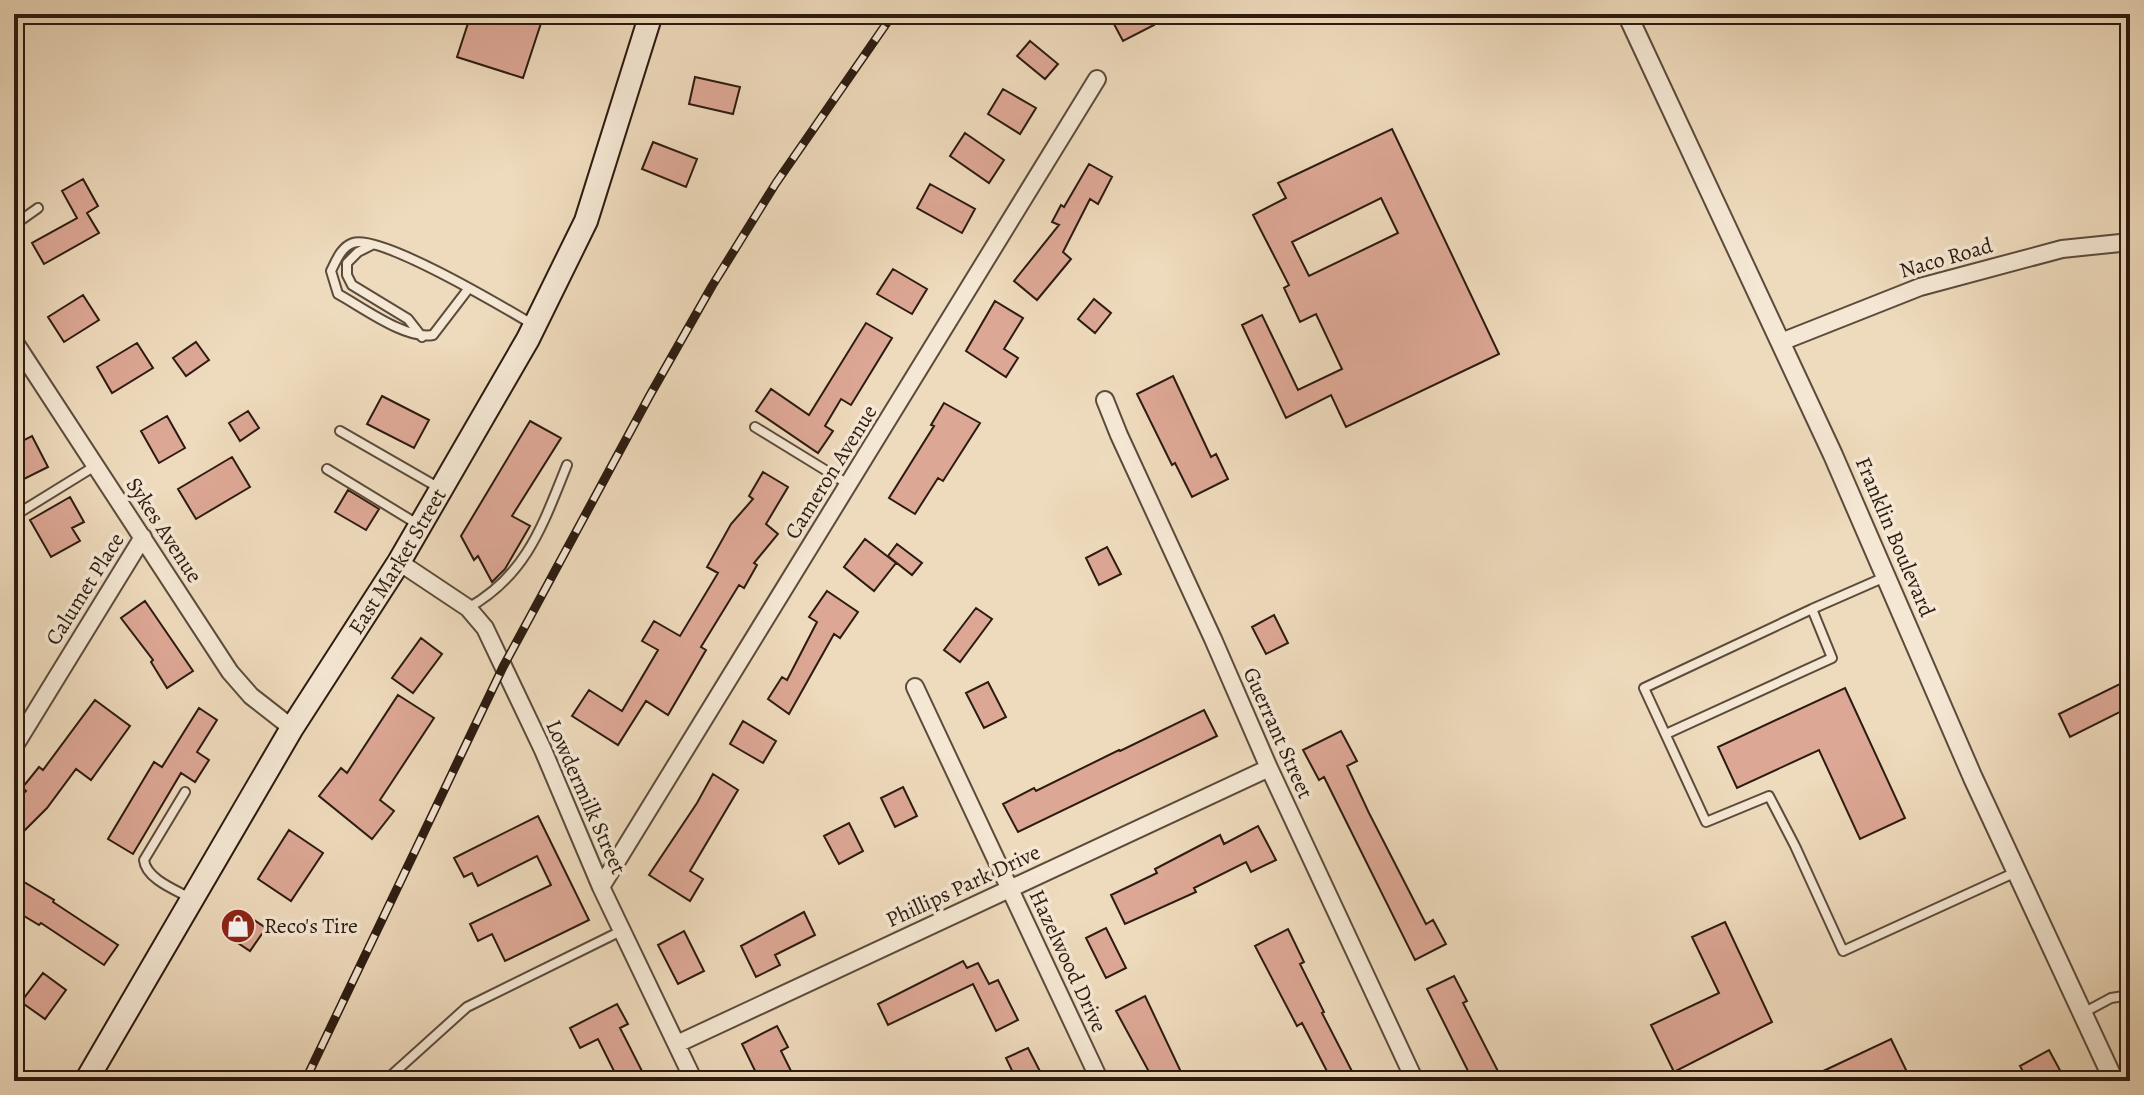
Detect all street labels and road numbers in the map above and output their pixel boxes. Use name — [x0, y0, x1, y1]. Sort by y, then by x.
street label: Naco Road — [1896, 230, 1996, 286]
street label: Cameron Avenue — [778, 399, 884, 545]
street label: Franklin Boulevard — [1848, 452, 1942, 622]
street label: Sykes Avenue — [119, 471, 209, 589]
street label: East Market Street — [341, 483, 454, 640]
street label: Calumet Place — [38, 527, 132, 651]
street label: Guerrant Street — [1236, 663, 1320, 803]
street label: Lowdermilk Street — [538, 715, 634, 879]
street label: Phillips Park Drive — [881, 837, 1045, 935]
street label: Hazelwood Drive — [1022, 885, 1114, 1037]

